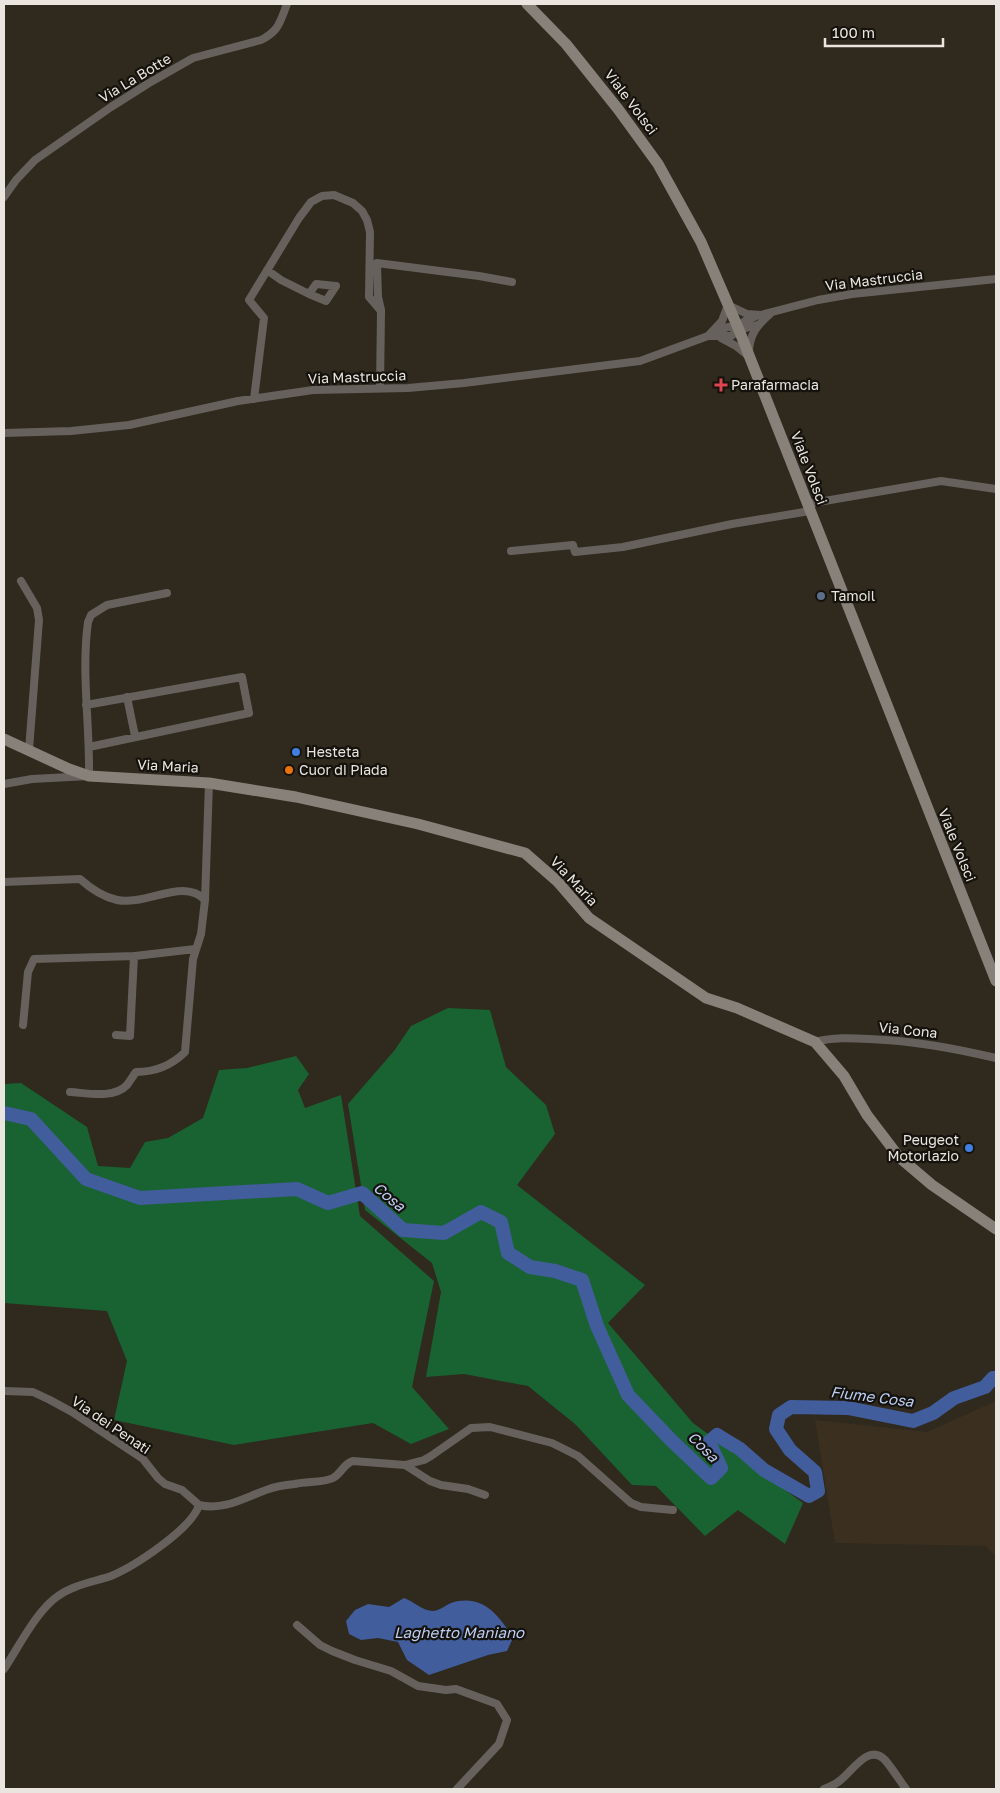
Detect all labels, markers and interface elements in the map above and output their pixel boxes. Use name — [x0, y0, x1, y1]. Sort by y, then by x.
scale bar — [825, 15, 942, 47]
text: 100 m — [832, 23, 875, 41]
street label: Via La Botte — [96, 49, 174, 106]
street label: Viale Volsci — [601, 66, 661, 138]
street label: Via Mastruccia — [824, 265, 924, 294]
street label: Via Mastruccia — [308, 366, 406, 387]
place label: Parafarmacia — [731, 376, 819, 393]
marker: Parafarmacia — [715, 379, 727, 391]
street label: Viale Volsci — [788, 429, 831, 507]
place label: Tamoil — [831, 587, 875, 604]
marker: Tamoil — [815, 590, 827, 602]
place label: Hesteta — [306, 743, 359, 760]
marker: Hesteta — [290, 746, 302, 758]
street label: Via Maria — [137, 755, 199, 776]
place label: Cuor di Piada — [299, 761, 388, 778]
marker: Cuor di Piada — [283, 764, 295, 776]
street label: Viale Volsci — [935, 806, 980, 884]
street label: Via Maria — [547, 852, 602, 909]
street label: Via Cona — [878, 1018, 938, 1041]
place label: Peugeot Motorlazio — [887, 1131, 959, 1164]
marker: Peugeot Motorlazio — [963, 1142, 975, 1154]
water label: Cosa — [370, 1178, 409, 1215]
water label: Fiume Cosa — [830, 1382, 915, 1410]
street label: Via dei Penati — [69, 1392, 154, 1457]
water label: Cosa — [685, 1427, 723, 1466]
water label: Laghetto Maniano — [394, 1623, 525, 1642]

